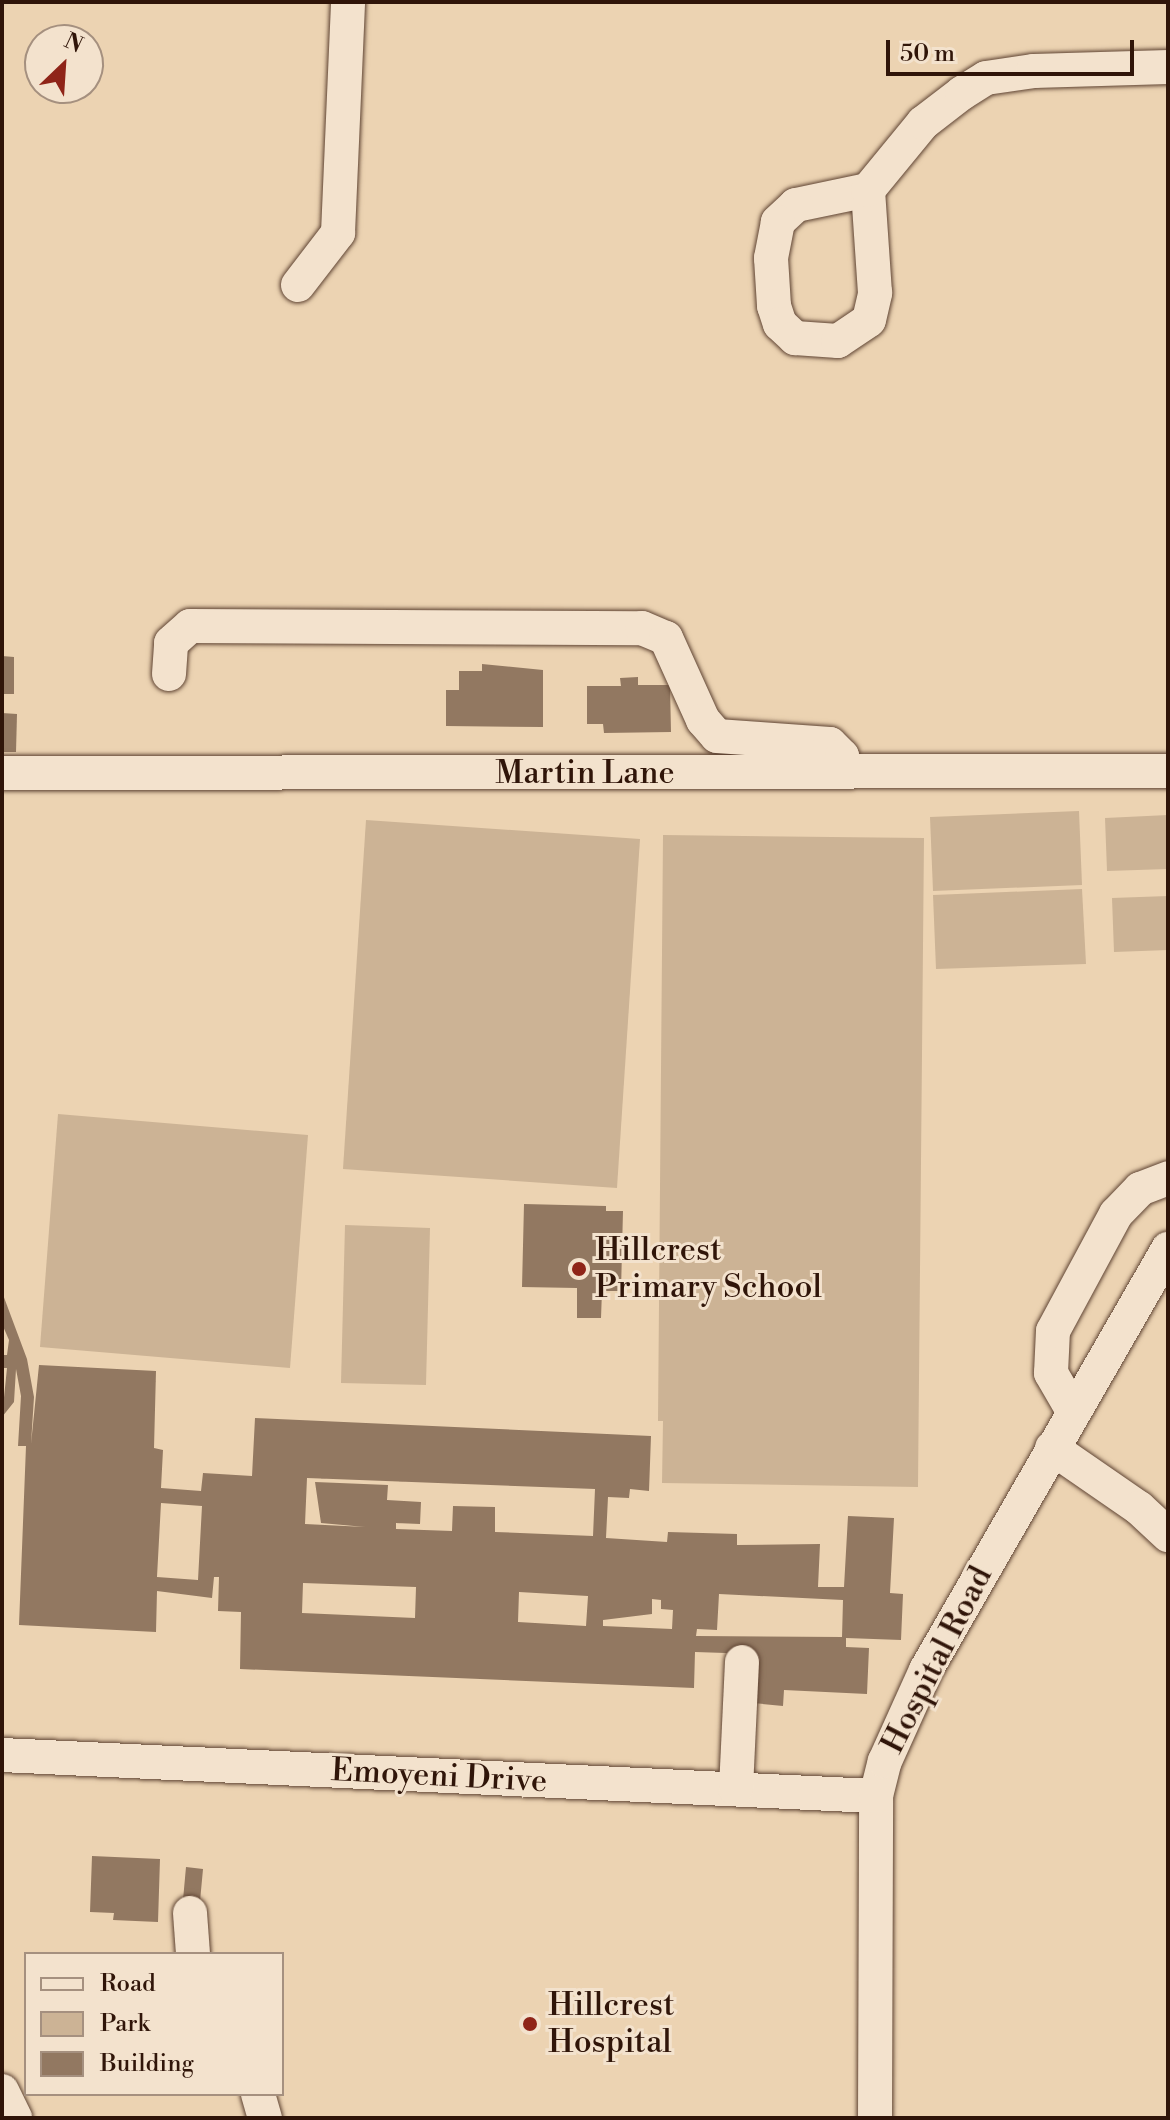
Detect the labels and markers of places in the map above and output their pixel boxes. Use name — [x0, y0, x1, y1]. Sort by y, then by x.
place label: Hillcrest Primary School — [595, 1232, 822, 1307]
marker: Hillcrest Primary School — [570, 1260, 588, 1278]
place label: Hillcrest Hospital — [548, 1987, 675, 2062]
marker: Hillcrest Hospital — [519, 2013, 541, 2035]

